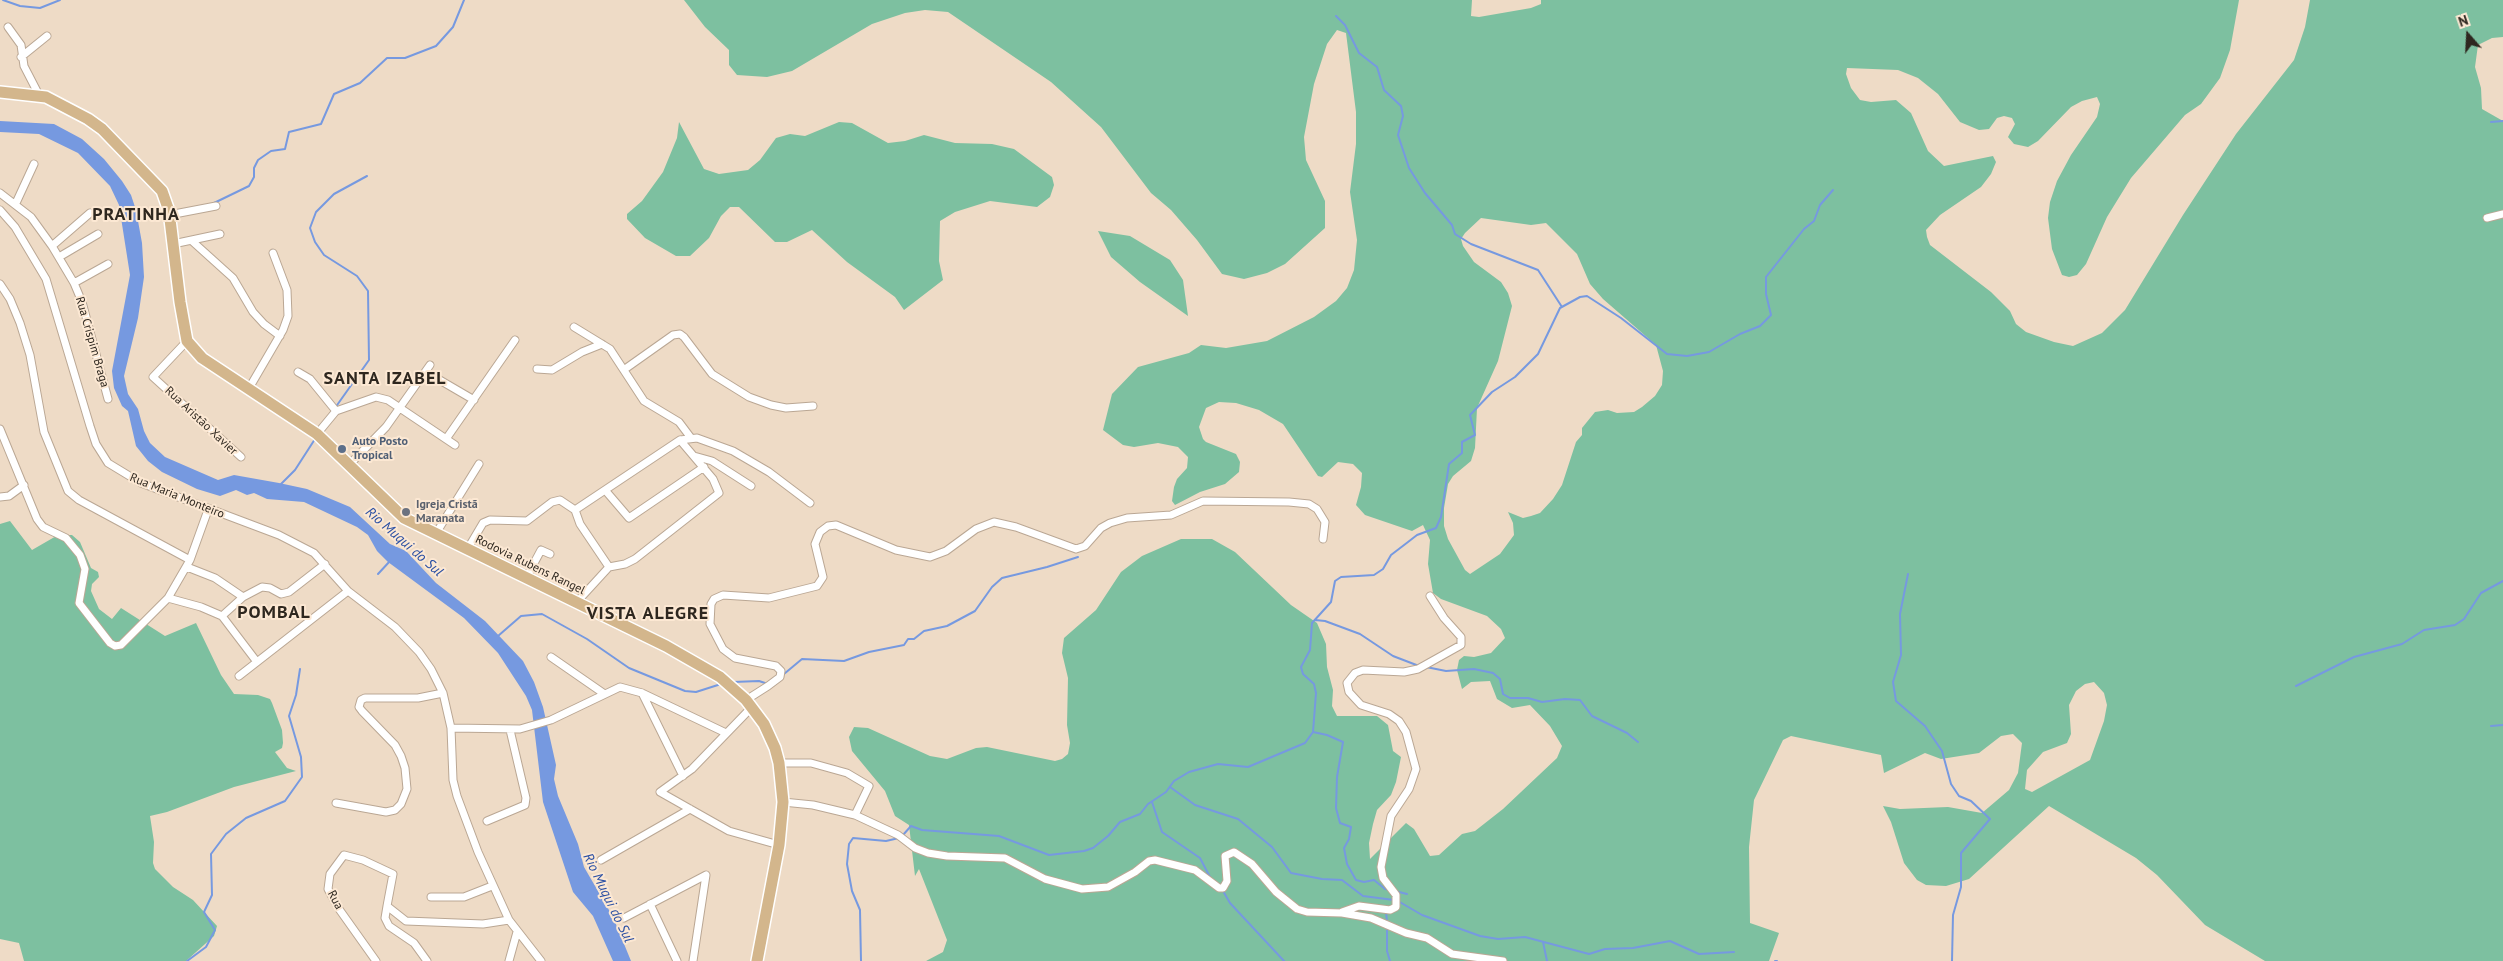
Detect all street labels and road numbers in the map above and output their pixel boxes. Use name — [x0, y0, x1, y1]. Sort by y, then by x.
street label: Rua Crispim Braga — [72, 295, 112, 389]
street label: Rua Aristão Xavier — [162, 384, 240, 458]
street label: Rua Maria Monteiro — [128, 470, 226, 522]
street label: Rodovia Rubens Rangel — [473, 532, 587, 598]
street label: Rua — [324, 888, 346, 912]

